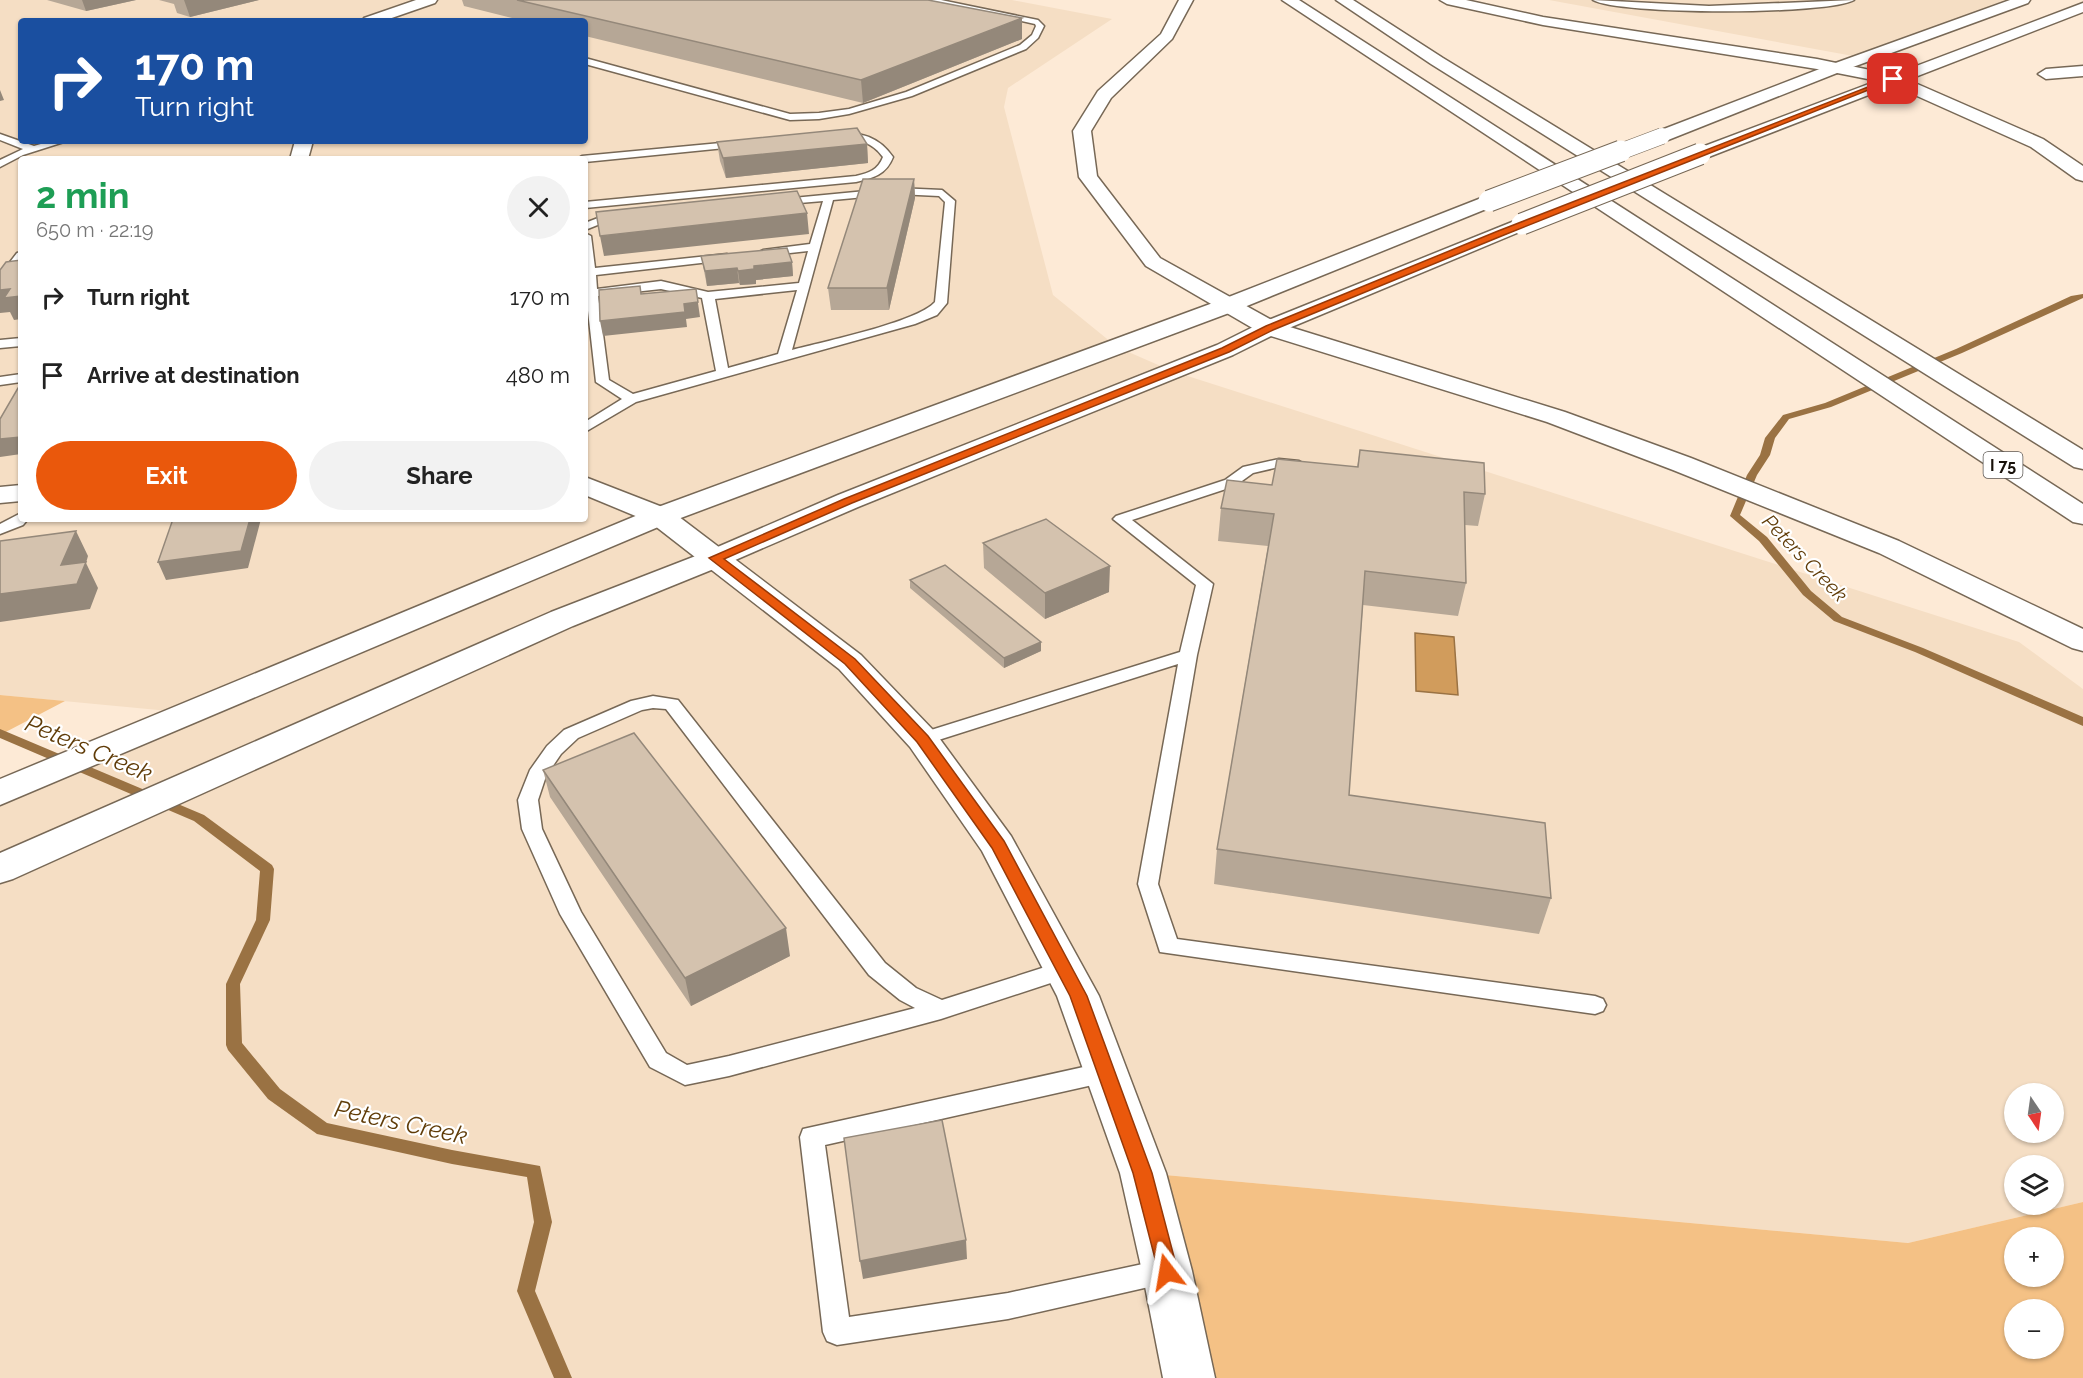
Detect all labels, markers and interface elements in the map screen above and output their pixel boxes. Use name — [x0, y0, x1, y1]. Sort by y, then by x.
text: 170 m — [135, 41, 254, 90]
icon: right — [36, 42, 114, 120]
pin — [1867, 53, 1918, 104]
icon: arrive — [1876, 62, 1909, 95]
text: Turn right — [135, 91, 254, 122]
text: 2 min — [36, 174, 129, 216]
button: close — [507, 176, 570, 239]
text: 650 m · 22:19 — [36, 218, 154, 242]
icon: right — [36, 281, 69, 314]
text: Turn right — [87, 284, 190, 310]
text: 170 m — [510, 284, 570, 310]
icon: arrive — [36, 359, 69, 392]
text: Arrive at destination — [87, 362, 300, 388]
text: 480 m — [506, 362, 570, 388]
button: Exit — [36, 441, 297, 510]
button: Share — [309, 441, 570, 510]
road number: I 75 — [1984, 452, 2022, 478]
water label: Peters Creek — [1757, 509, 1853, 607]
water label: Peters Creek — [21, 708, 157, 788]
north arrow — [2004, 1083, 2064, 1143]
map controls — [2004, 1083, 2064, 1359]
water label: Peters Creek — [332, 1094, 470, 1150]
button: layers — [2004, 1155, 2064, 1215]
button: + — [2004, 1227, 2064, 1287]
position arrow — [1135, 1240, 1199, 1304]
button: − — [2004, 1299, 2064, 1359]

